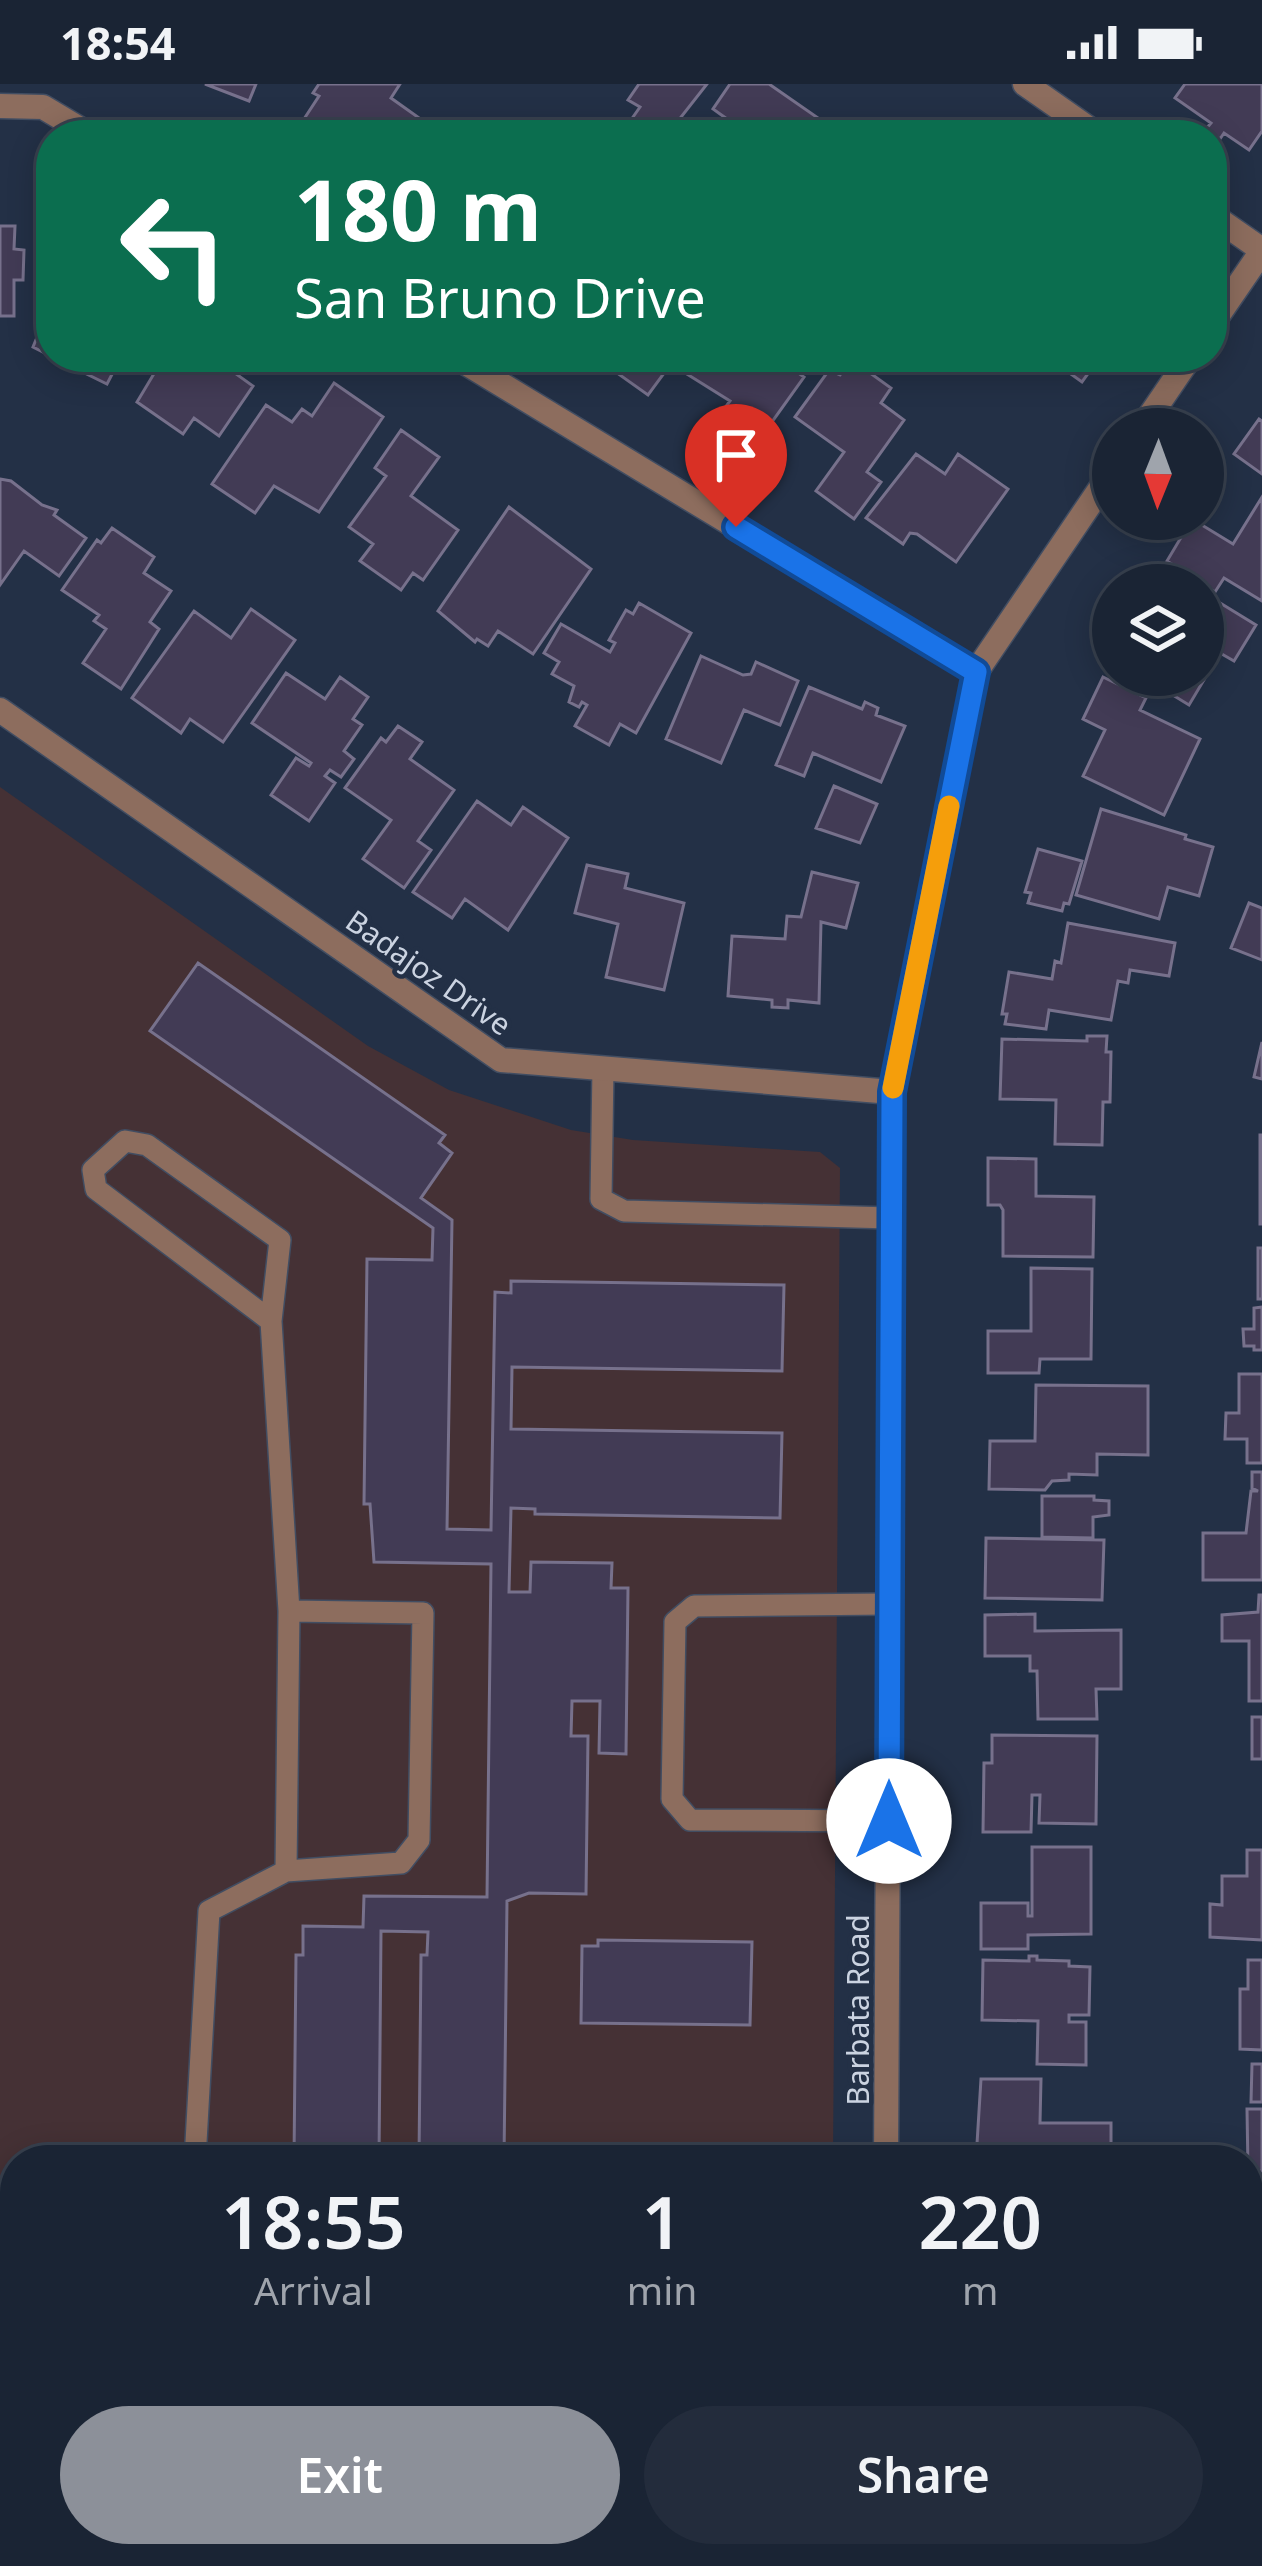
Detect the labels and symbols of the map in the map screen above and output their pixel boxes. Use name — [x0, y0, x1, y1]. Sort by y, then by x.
pin — [685, 404, 787, 527]
north arrow — [1092, 408, 1224, 540]
street label: Badajoz Drive — [338, 900, 520, 1044]
position arrow — [826, 1758, 952, 1884]
street label: Barbata Road — [837, 1914, 878, 2106]

